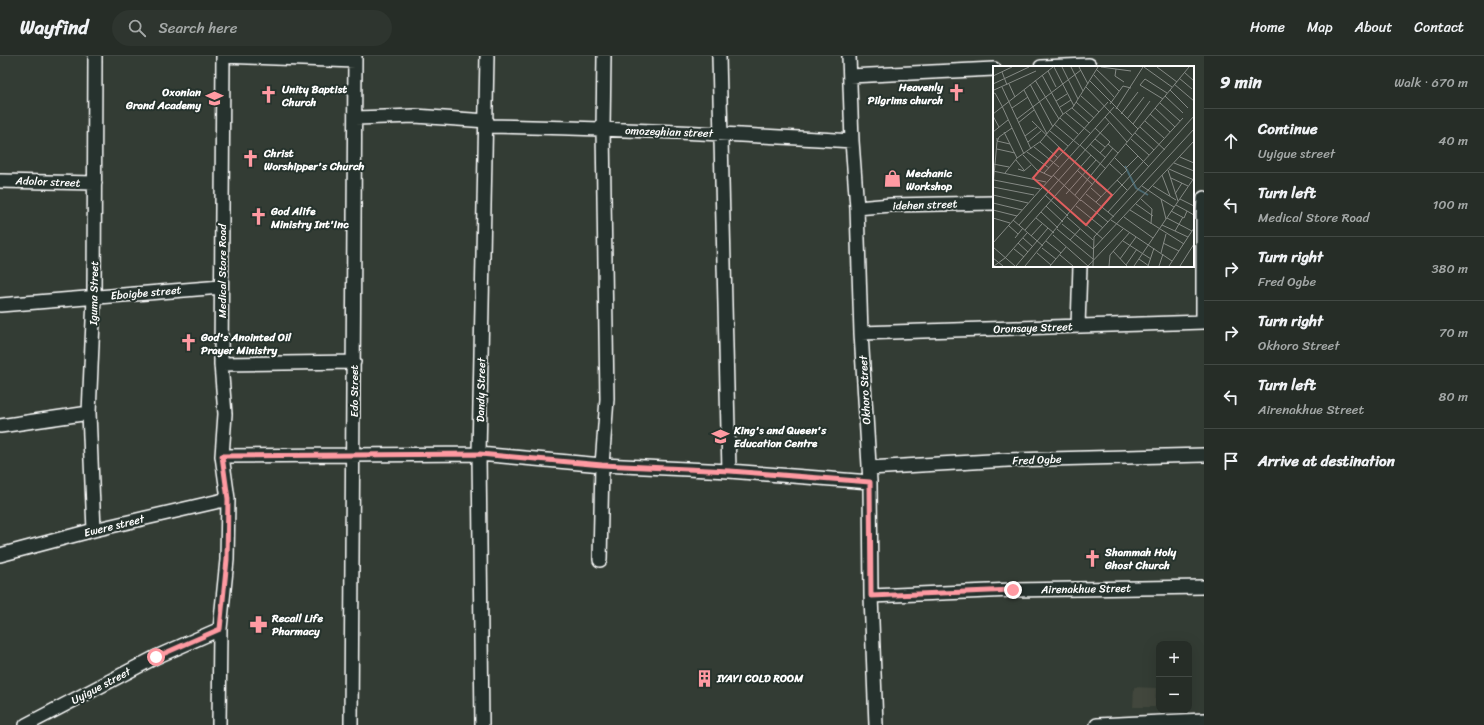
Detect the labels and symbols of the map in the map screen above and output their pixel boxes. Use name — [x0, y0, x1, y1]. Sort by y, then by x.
inset map — [993, 66, 1194, 267]
place label: Heavenly Pilgrims church — [868, 78, 943, 110]
place label: Unity Baptist Church — [281, 80, 347, 112]
place label: Oxonian Grand Academy — [125, 83, 201, 115]
church icon: Heavenly Pilgrims church — [946, 83, 966, 103]
church icon: Unity Baptist Church — [259, 85, 279, 105]
school or university icon: Oxonian Grand Academy — [204, 88, 224, 108]
street label: omozeghian street — [625, 121, 714, 143]
place label: Christ Worshipper's Church — [263, 144, 364, 176]
church icon: Christ Worshipper's Church — [241, 149, 261, 169]
place label: Mechanic Workshop — [905, 164, 952, 196]
shop icon: Mechanic Workshop — [883, 169, 903, 189]
street label: Adolor street — [14, 171, 81, 193]
street label: idehen street — [892, 194, 958, 216]
place label: God Alife Ministry Int'Inc — [270, 202, 349, 234]
church icon: God Alife Ministry Int'Inc — [248, 207, 268, 227]
street label: Medical Store Road — [213, 223, 232, 318]
street label: Iguma Street — [84, 261, 104, 326]
street label: Eboigbe street — [110, 280, 182, 306]
street label: Oronsaye Street — [993, 317, 1073, 339]
place label: God's Anointed Oil Prayer Ministry — [200, 328, 292, 360]
church icon: God's Anointed Oil Prayer Ministry — [178, 333, 198, 353]
street label: Okhoro Street — [854, 355, 876, 425]
street label: Dandy Street — [471, 357, 491, 422]
street label: Edo Street — [345, 365, 364, 417]
place label: King's and Queen's Education Centre — [733, 421, 827, 453]
school or university icon: King's and Queen's Education Centre — [711, 426, 731, 446]
street label: Fred Ogbe — [1012, 450, 1062, 470]
street label: Ewere street — [82, 509, 147, 543]
place label: Shammah Holy Ghost Church — [1104, 543, 1177, 575]
church icon: Shammah Holy Ghost Church — [1082, 548, 1102, 568]
street label: Airenakhue Street — [1040, 579, 1131, 599]
route end — [1004, 581, 1022, 599]
place label: Recall Life Pharmacy — [271, 609, 323, 641]
pharmacy icon: Recall Life Pharmacy — [249, 614, 269, 634]
route start — [147, 648, 165, 666]
street label: Uyigue street — [68, 662, 135, 710]
building icon: IYAYI COLD ROOM — [694, 668, 714, 688]
place label: IYAYI COLD ROOM — [716, 669, 804, 688]

